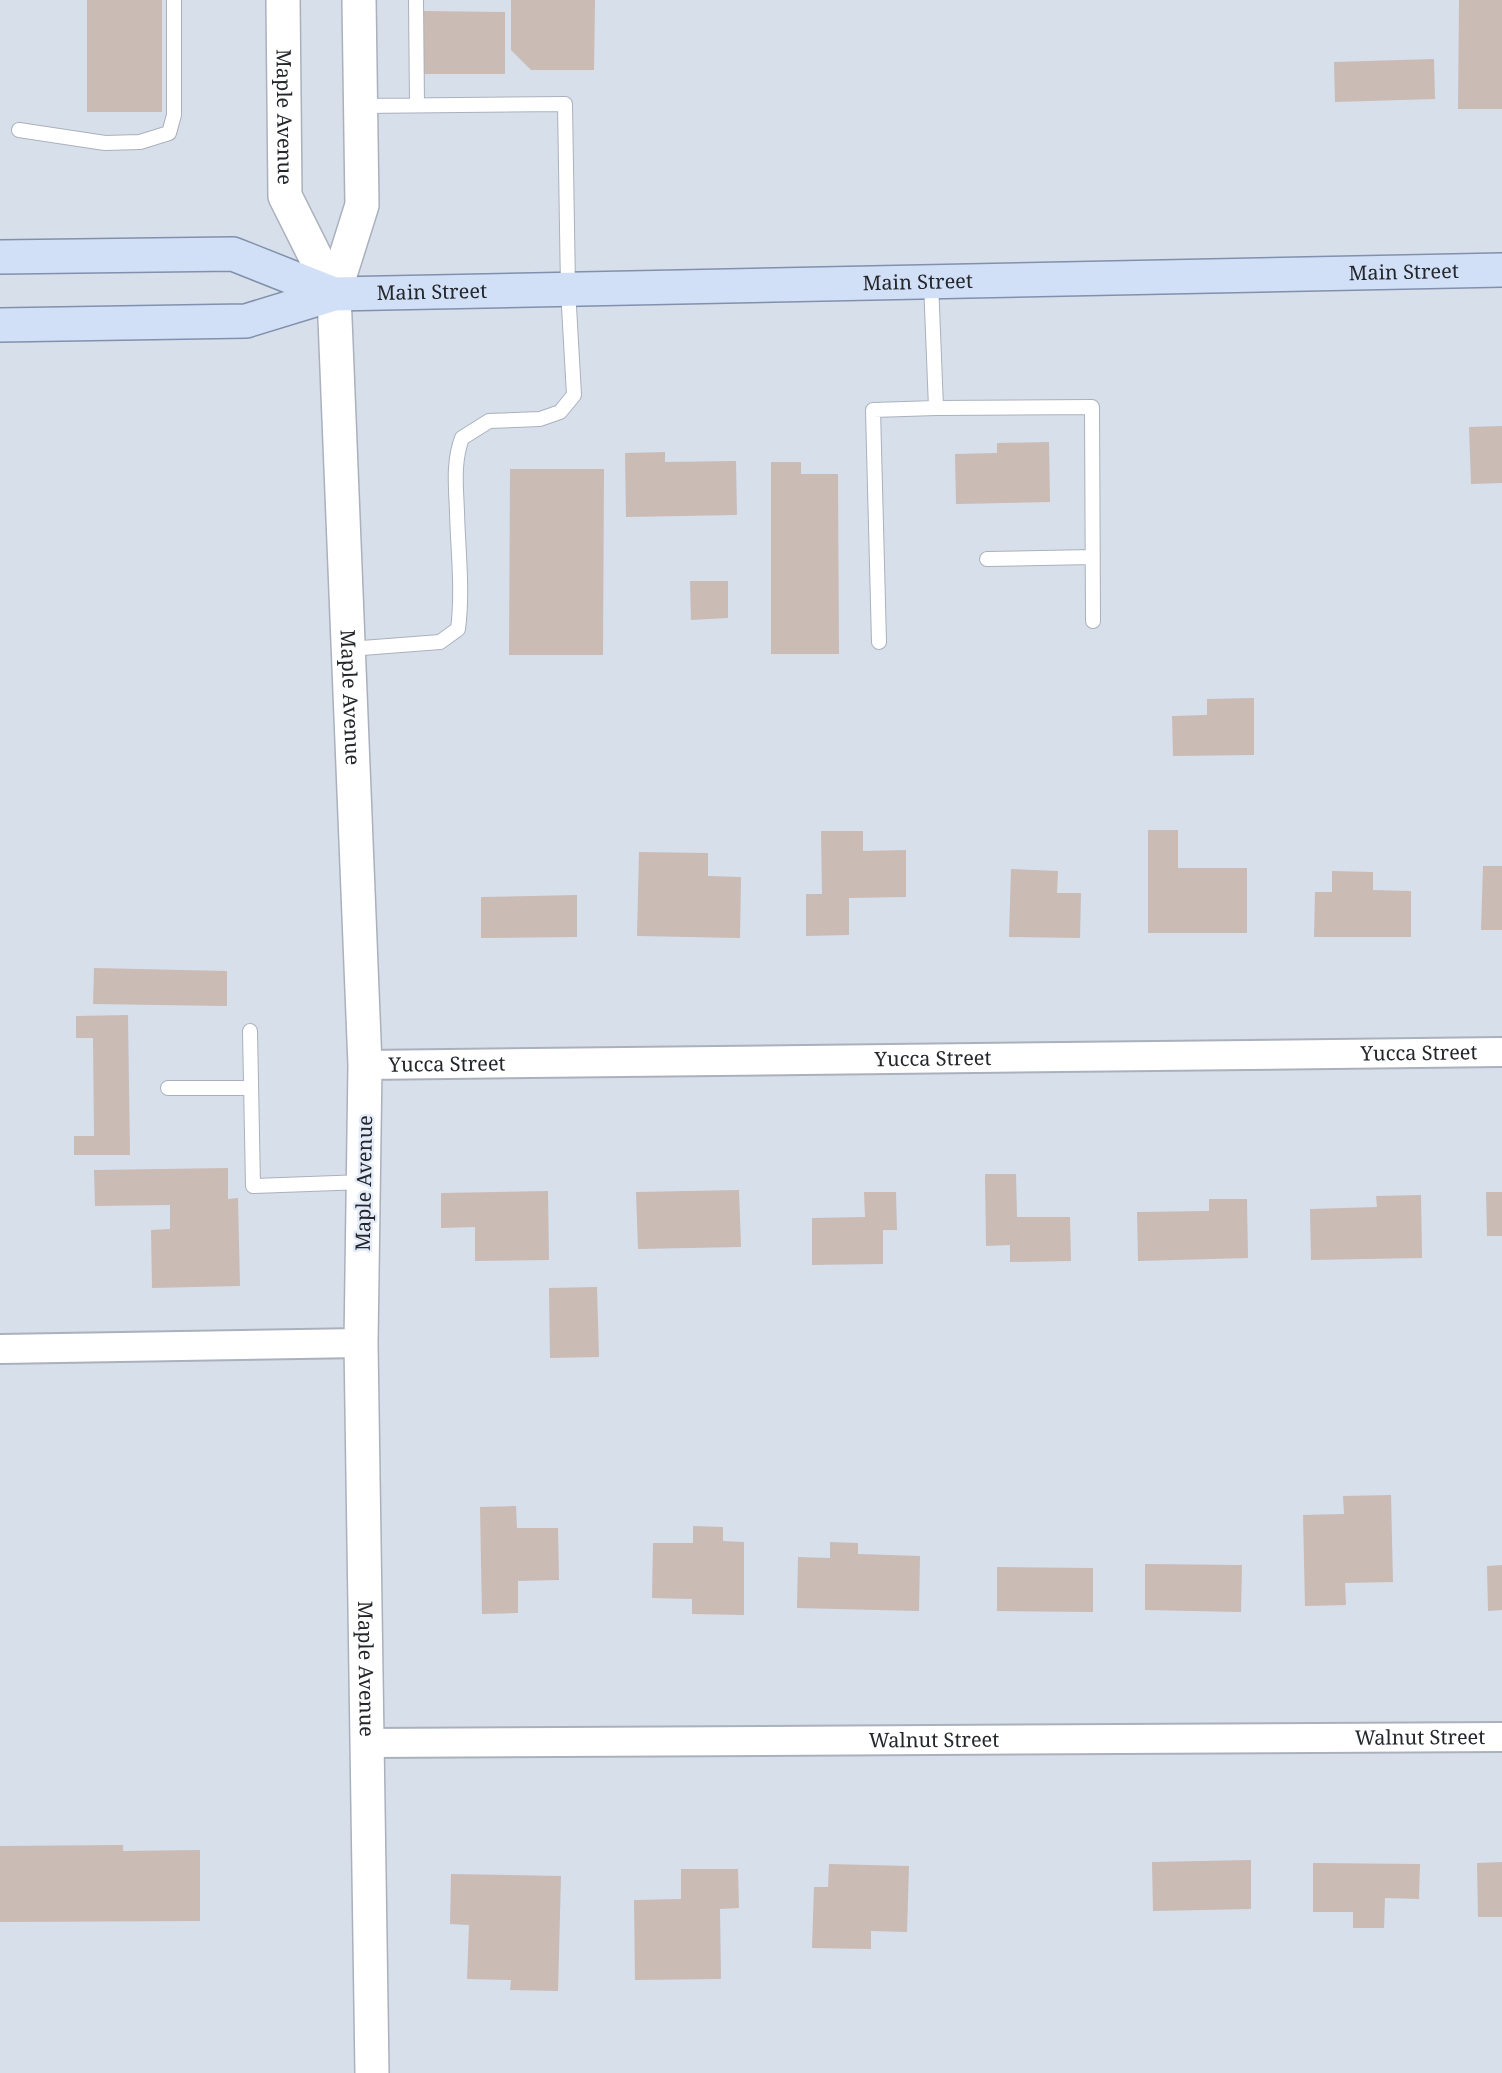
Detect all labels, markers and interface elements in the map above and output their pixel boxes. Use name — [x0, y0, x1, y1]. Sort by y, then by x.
street label: Maple Avenue — [271, 49, 299, 185]
street label: Main Street — [1348, 257, 1459, 286]
street label: Main Street — [862, 267, 973, 296]
street label: Main Street — [376, 277, 487, 306]
street label: Maple Avenue — [334, 629, 367, 766]
street label: Yucca Street — [1359, 1038, 1478, 1067]
street label: Yucca Street — [873, 1044, 992, 1072]
street label: Yucca Street — [387, 1049, 506, 1078]
street label: Maple Avenue — [349, 1115, 378, 1251]
street label: Maple Avenue — [352, 1601, 381, 1737]
street label: Walnut Street — [1355, 1723, 1485, 1751]
street label: Walnut Street — [869, 1726, 999, 1753]

